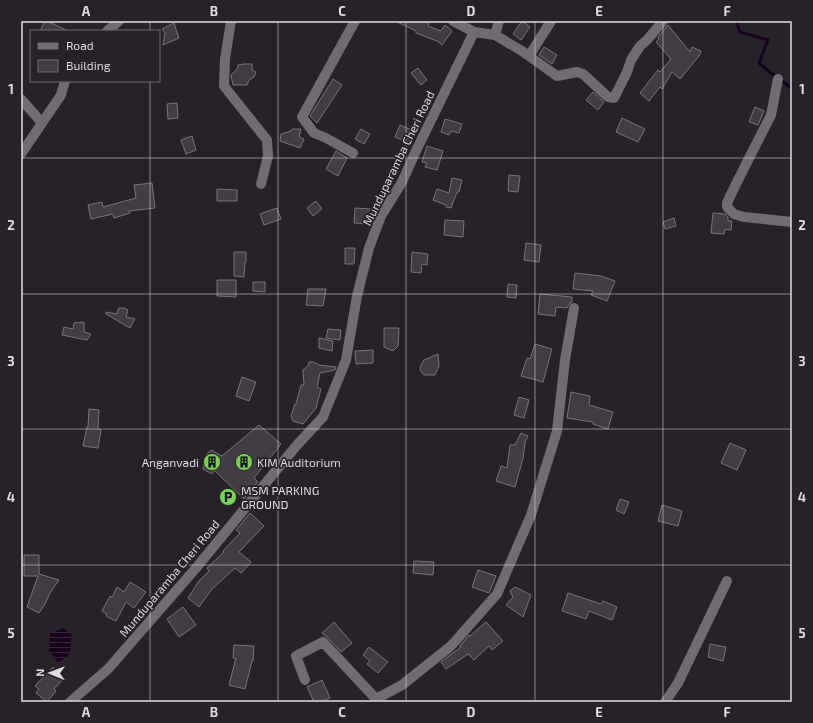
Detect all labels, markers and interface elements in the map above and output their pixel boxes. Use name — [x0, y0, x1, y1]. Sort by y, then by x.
text: A — [82, 3, 91, 19]
text: B — [210, 3, 218, 19]
text: C — [338, 3, 346, 19]
text: D — [467, 3, 476, 19]
text: E — [595, 3, 603, 19]
text: F — [723, 3, 731, 19]
legend — [30, 30, 160, 82]
text: Road — [66, 38, 94, 52]
text: Building — [66, 58, 111, 72]
text: 1 — [8, 81, 14, 97]
text: 1 — [799, 81, 805, 97]
street label: Munduparamba Cheri Road — [359, 88, 437, 228]
text: 2 — [7, 217, 15, 233]
text: 2 — [798, 217, 806, 233]
text: 3 — [7, 353, 15, 369]
text: 3 — [798, 353, 806, 369]
building icon: Anganvadi — [202, 452, 222, 472]
building icon: KIM Auditorium — [234, 452, 254, 472]
place label: Anganvadi — [142, 455, 199, 469]
place label: KIM Auditorium — [257, 455, 341, 469]
place label: MSM PARKING GROUND — [241, 483, 319, 511]
parking icon: MSM PARKING GROUND — [218, 487, 238, 507]
text: 4 — [7, 489, 15, 505]
text: 4 — [798, 489, 806, 505]
street label: Munduparamba Cheri Road — [116, 517, 222, 639]
text: 5 — [7, 625, 15, 641]
text: 5 — [798, 625, 806, 641]
north arrow — [30, 653, 70, 693]
text: N — [33, 669, 46, 677]
text: A — [82, 704, 91, 720]
text: B — [210, 704, 218, 720]
text: C — [338, 704, 346, 720]
text: D — [467, 704, 476, 720]
text: E — [595, 704, 603, 720]
text: F — [723, 704, 731, 720]

